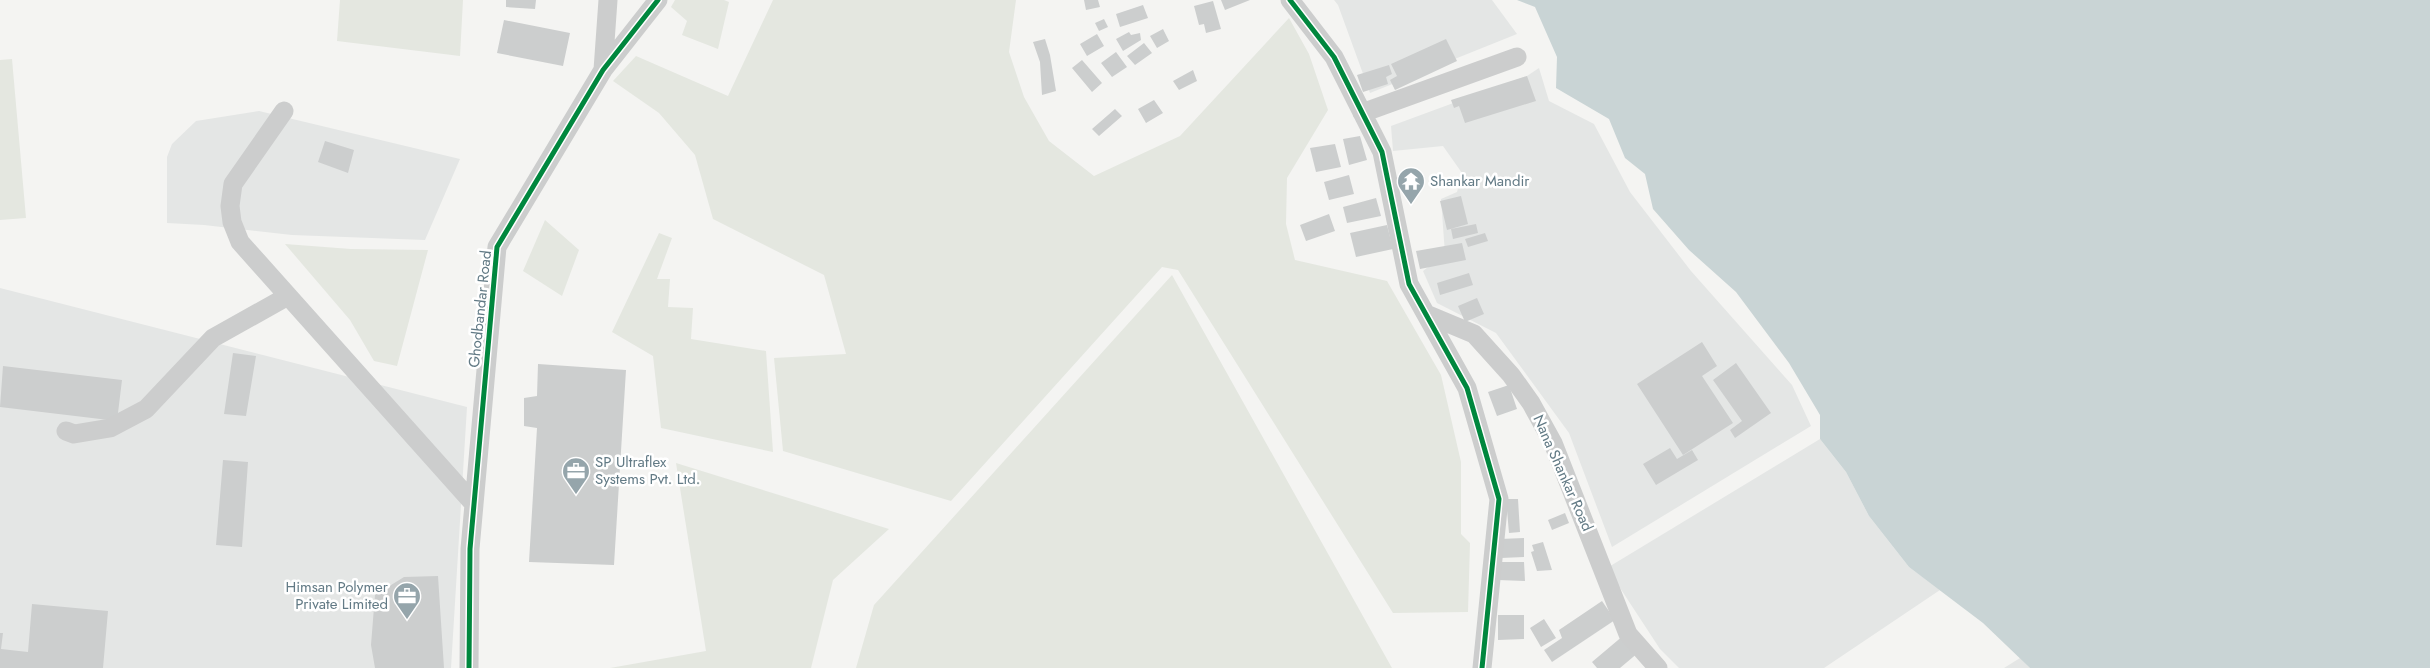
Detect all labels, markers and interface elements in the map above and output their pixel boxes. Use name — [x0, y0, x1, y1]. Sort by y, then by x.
temple icon: Shankar Mandir — [1396, 166, 1426, 205]
place label: Shankar Mandir — [1430, 170, 1530, 192]
street label: Ghodbandar Road — [463, 249, 497, 369]
street label: Nana Shankar Road — [1527, 411, 1599, 535]
place label: SP Ultraflex Systems Pvt. Ltd. — [595, 451, 700, 490]
office icon: SP Ultraflex Systems Pvt. Ltd. — [561, 456, 591, 495]
place label: Himsan Polymer Private Limited — [285, 576, 389, 615]
office icon: Himsan Polymer Private Limited — [392, 581, 422, 620]

